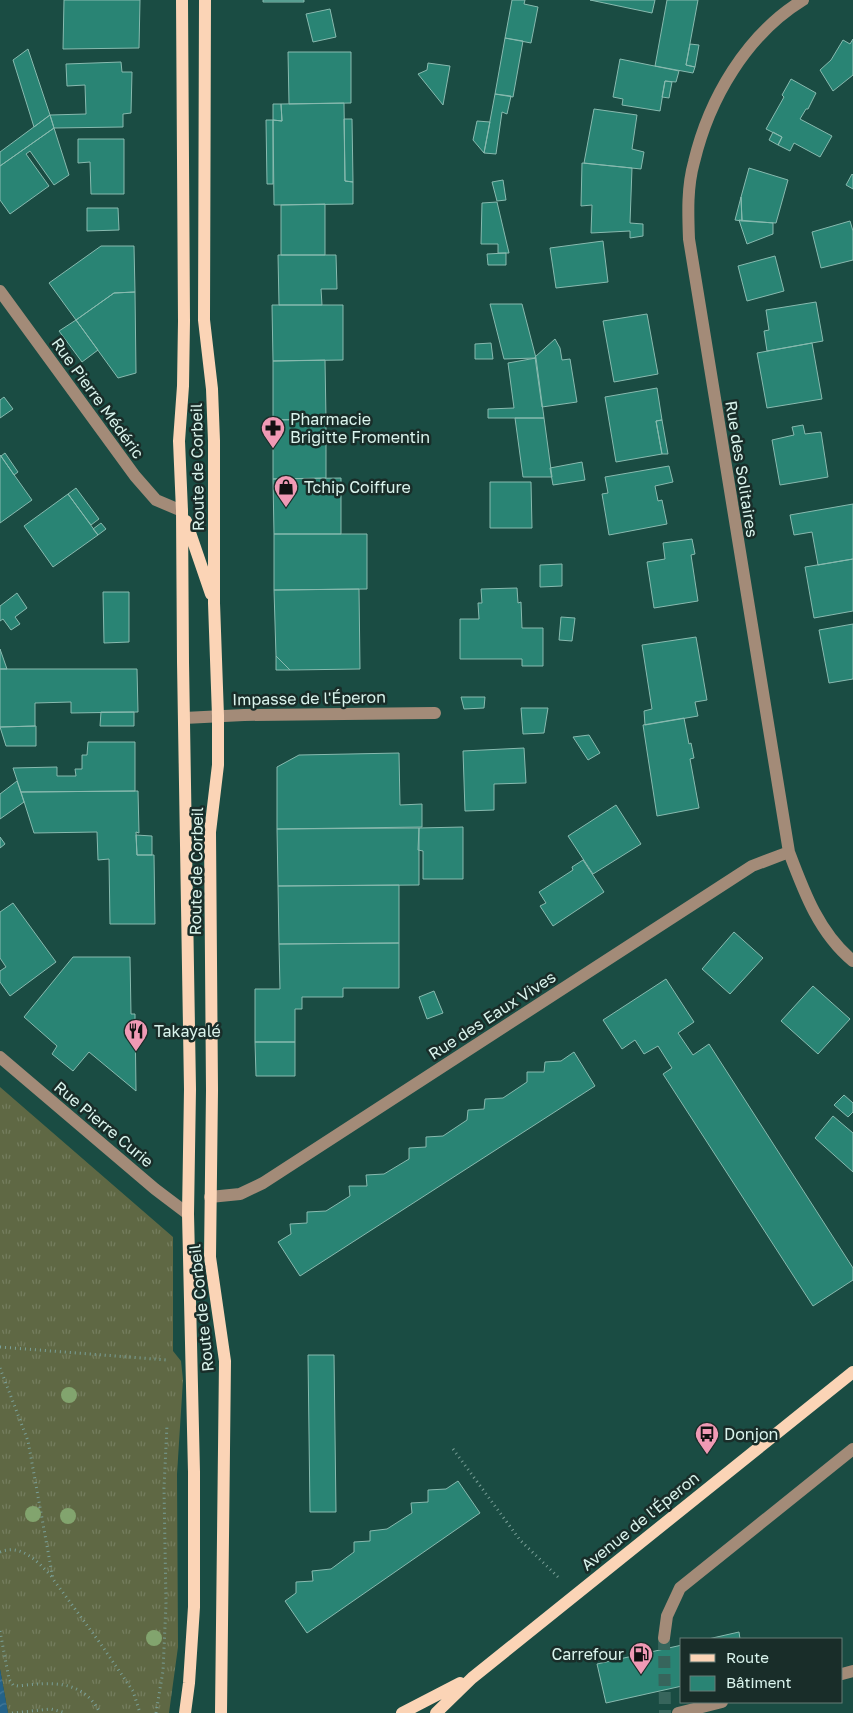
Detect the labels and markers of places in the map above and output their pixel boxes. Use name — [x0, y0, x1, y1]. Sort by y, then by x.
place label: Pharmacie Brigitte Fromentin — [290, 409, 430, 447]
pharmacy icon: Pharmacie Brigitte Fromentin — [260, 415, 286, 449]
shop icon: Tchip Coiffure — [273, 474, 299, 508]
place label: Tchip Coiffure — [304, 477, 411, 497]
restaurant icon: Takayalé — [123, 1018, 149, 1052]
place label: Takayalé — [154, 1021, 221, 1041]
bus stop icon: Donjon — [694, 1421, 720, 1455]
place label: Donjon — [724, 1424, 778, 1444]
fuel station icon: Carrefour — [628, 1641, 654, 1675]
place label: Carrefour — [551, 1644, 624, 1664]

